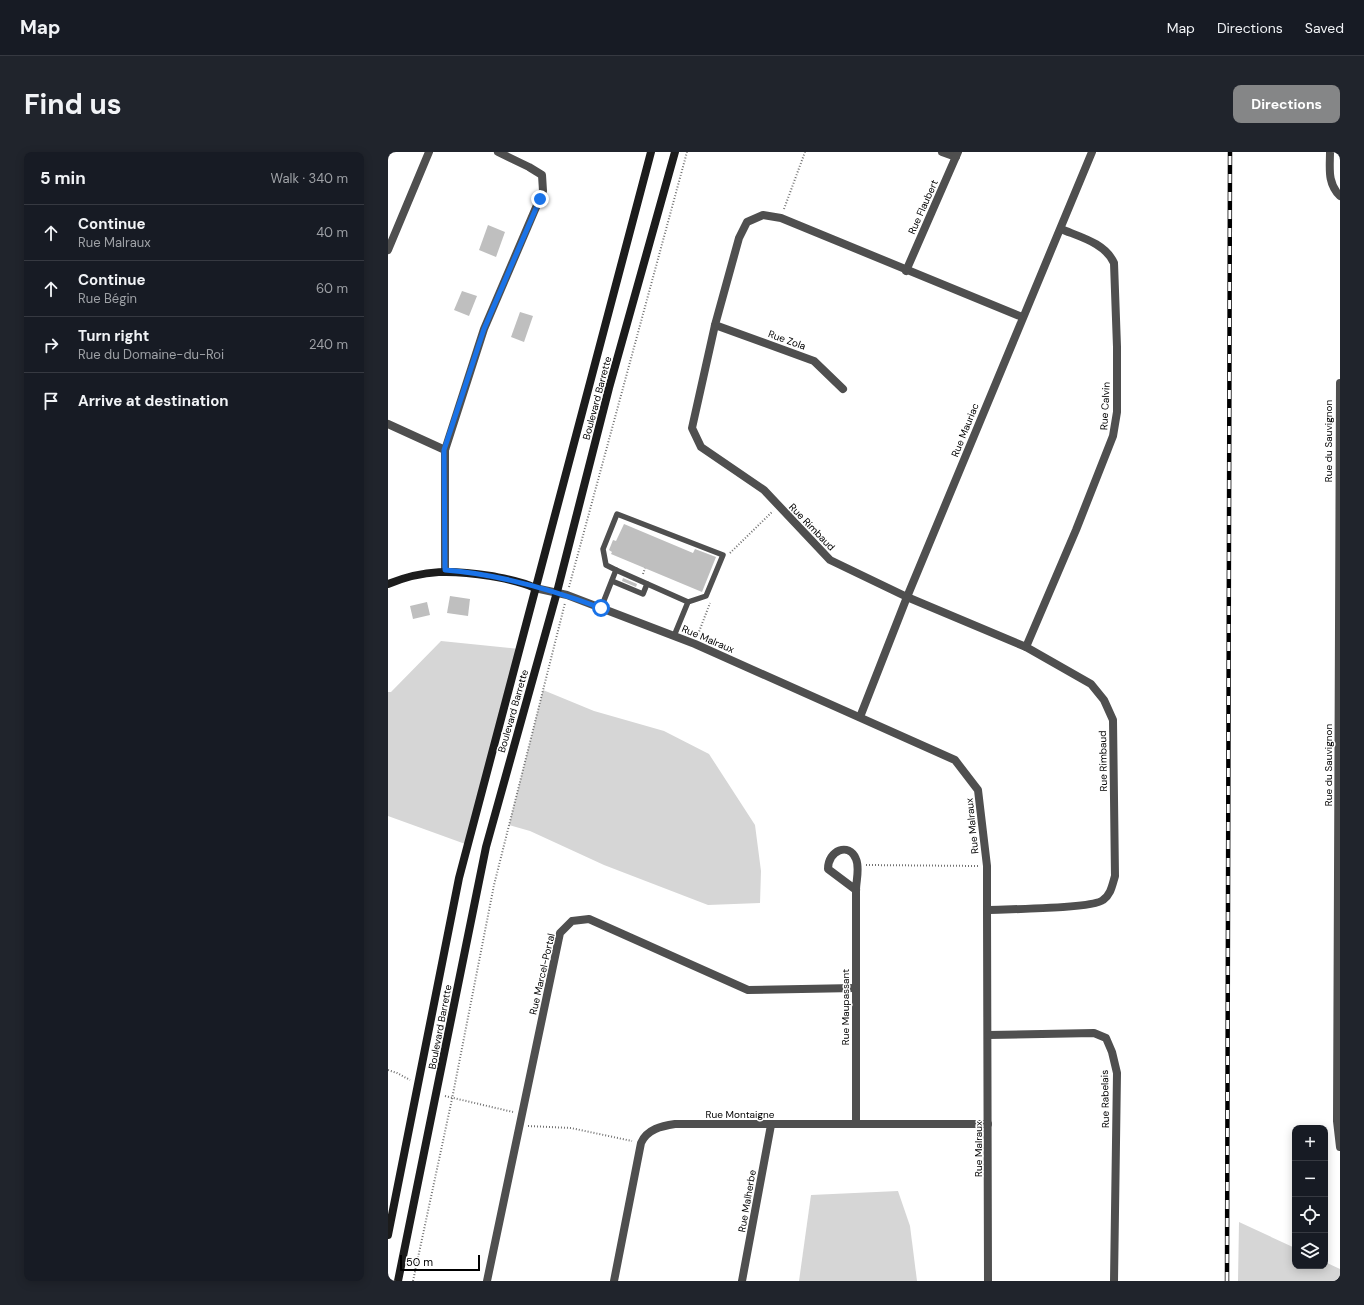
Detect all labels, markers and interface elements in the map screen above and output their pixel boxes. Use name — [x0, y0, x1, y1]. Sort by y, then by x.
text: Map — [20, 15, 60, 40]
text: Map — [1167, 19, 1195, 37]
text: Directions — [1217, 19, 1283, 37]
text: Saved — [1305, 19, 1344, 37]
button: Directions — [1233, 85, 1340, 123]
text: Find us — [24, 86, 122, 123]
text: 5 min — [40, 167, 86, 189]
text: Walk · 340 m — [271, 170, 348, 187]
street label: Rue Flaubert — [905, 178, 941, 236]
route end — [531, 190, 549, 208]
text: Continue — [78, 214, 146, 234]
icon: ahead — [40, 222, 62, 244]
text: 40 m — [316, 224, 348, 241]
text: Rue Malraux — [78, 234, 151, 251]
text: Continue — [78, 270, 146, 290]
icon: ahead — [40, 278, 62, 300]
text: 60 m — [316, 280, 348, 297]
text: Rue Bégin — [78, 290, 137, 307]
text: Turn right — [78, 326, 149, 346]
street label: Rue Zola — [766, 327, 808, 353]
icon: right — [40, 334, 62, 356]
text: 240 m — [309, 336, 348, 353]
text: Rue du Domaine-du-Roi — [78, 346, 224, 363]
street label: Boulevard Barrette — [580, 355, 614, 441]
street label: Rue Calvin — [1097, 381, 1113, 430]
icon: arrive — [40, 390, 62, 412]
text: Arrive at destination — [78, 391, 229, 411]
street label: Rue du Sauvignon — [1322, 400, 1335, 482]
street label: Rue Mauriac — [948, 401, 982, 459]
street label: Rue Rimbaud — [786, 501, 838, 553]
route start — [592, 599, 610, 617]
street label: Rue Malraux — [680, 622, 736, 656]
street label: Boulevard Barrette — [495, 668, 531, 754]
street label: Rue du Sauvignon — [1322, 724, 1335, 806]
street label: Rue Rimbaud — [1096, 730, 1110, 792]
street label: Rue Malraux — [963, 797, 981, 854]
street label: Rue Marcel-Portal — [526, 932, 558, 1016]
street label: Rue Maupassant — [839, 969, 852, 1045]
street label: Boulevard Barrette — [425, 983, 455, 1070]
street label: Rue Rabelais — [1098, 1070, 1112, 1128]
street label: Rue Montaigne — [706, 1108, 775, 1121]
street label: Rue Malraux — [972, 1121, 985, 1177]
map controls — [1292, 1125, 1328, 1269]
button: + — [1292, 1125, 1328, 1161]
button: − — [1292, 1161, 1328, 1197]
street label: Rue Malherbe — [735, 1168, 759, 1233]
button: locate — [1292, 1197, 1328, 1233]
button: layers — [1292, 1233, 1328, 1269]
scale bar — [400, 1253, 480, 1272]
text: 50 m — [406, 1255, 433, 1269]

